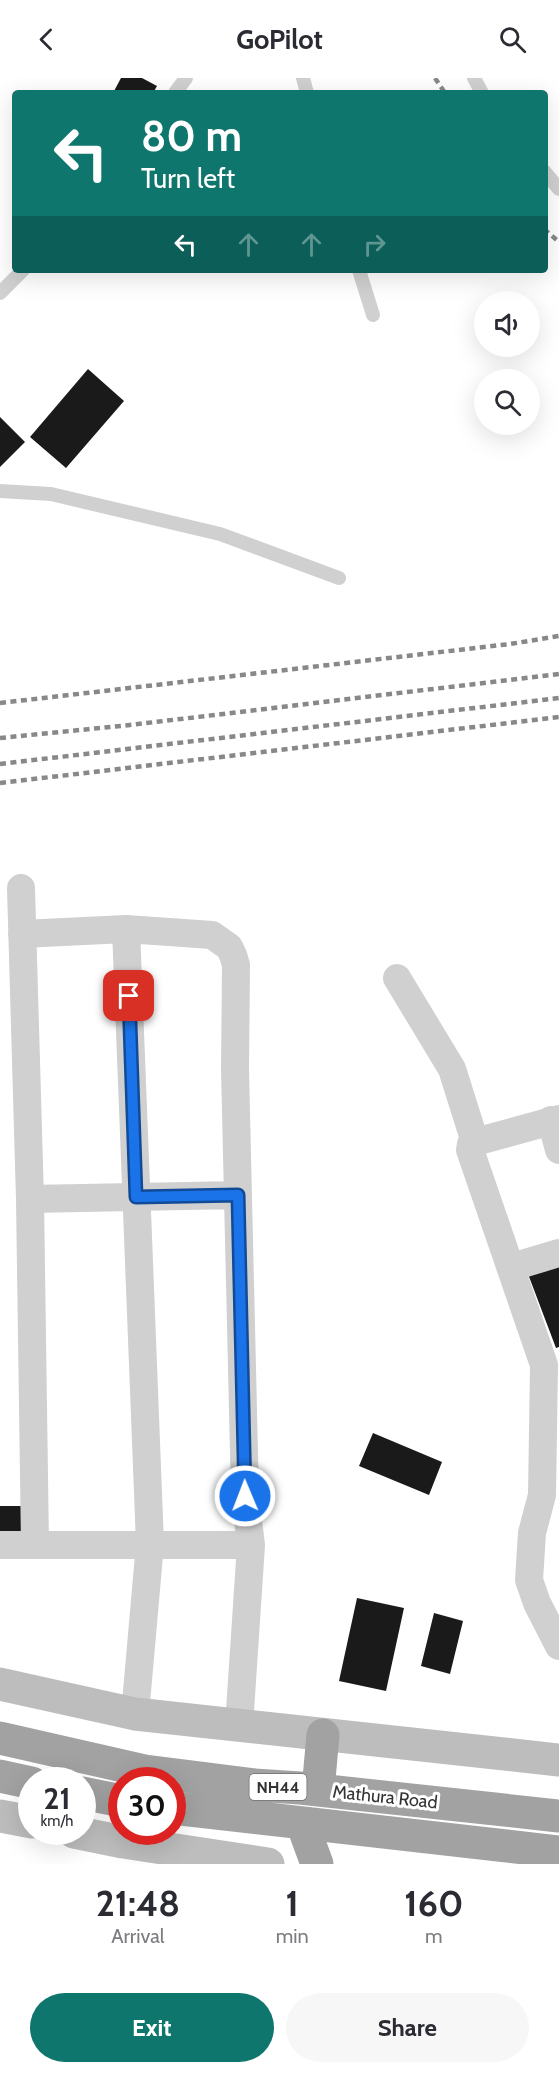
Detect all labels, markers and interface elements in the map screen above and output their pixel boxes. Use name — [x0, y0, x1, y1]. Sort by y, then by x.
icon: back — [30, 23, 63, 56]
text: GoPilot — [236, 23, 323, 56]
icon: search — [496, 23, 529, 56]
text: 80 m — [141, 110, 242, 162]
icon: left — [42, 114, 120, 192]
text: Turn left — [141, 162, 235, 195]
icon: left — [169, 228, 202, 261]
icon: ahead — [232, 228, 265, 261]
icon: ahead — [295, 228, 328, 261]
icon: right — [358, 228, 391, 261]
map controls — [474, 291, 540, 435]
button: sound — [474, 291, 540, 357]
button: search — [474, 369, 540, 435]
pin — [103, 970, 154, 1021]
icon: arrive — [112, 979, 145, 1012]
position arrow — [213, 1464, 277, 1528]
speed limit sign: 30 — [108, 1767, 186, 1845]
road number: NH44 — [250, 1774, 306, 1800]
text: 21 — [44, 1780, 70, 1817]
street label: Mathura Road — [331, 1781, 439, 1813]
text: km/h — [41, 1812, 73, 1830]
text: 21:48 — [96, 1881, 180, 1925]
text: 1 — [286, 1881, 299, 1925]
text: 160 — [404, 1881, 463, 1925]
text: Arrival — [111, 1924, 164, 1948]
text: min — [276, 1924, 309, 1948]
text: m — [425, 1924, 443, 1948]
button: Exit — [30, 1993, 274, 2062]
button: Share — [286, 1993, 529, 2062]

